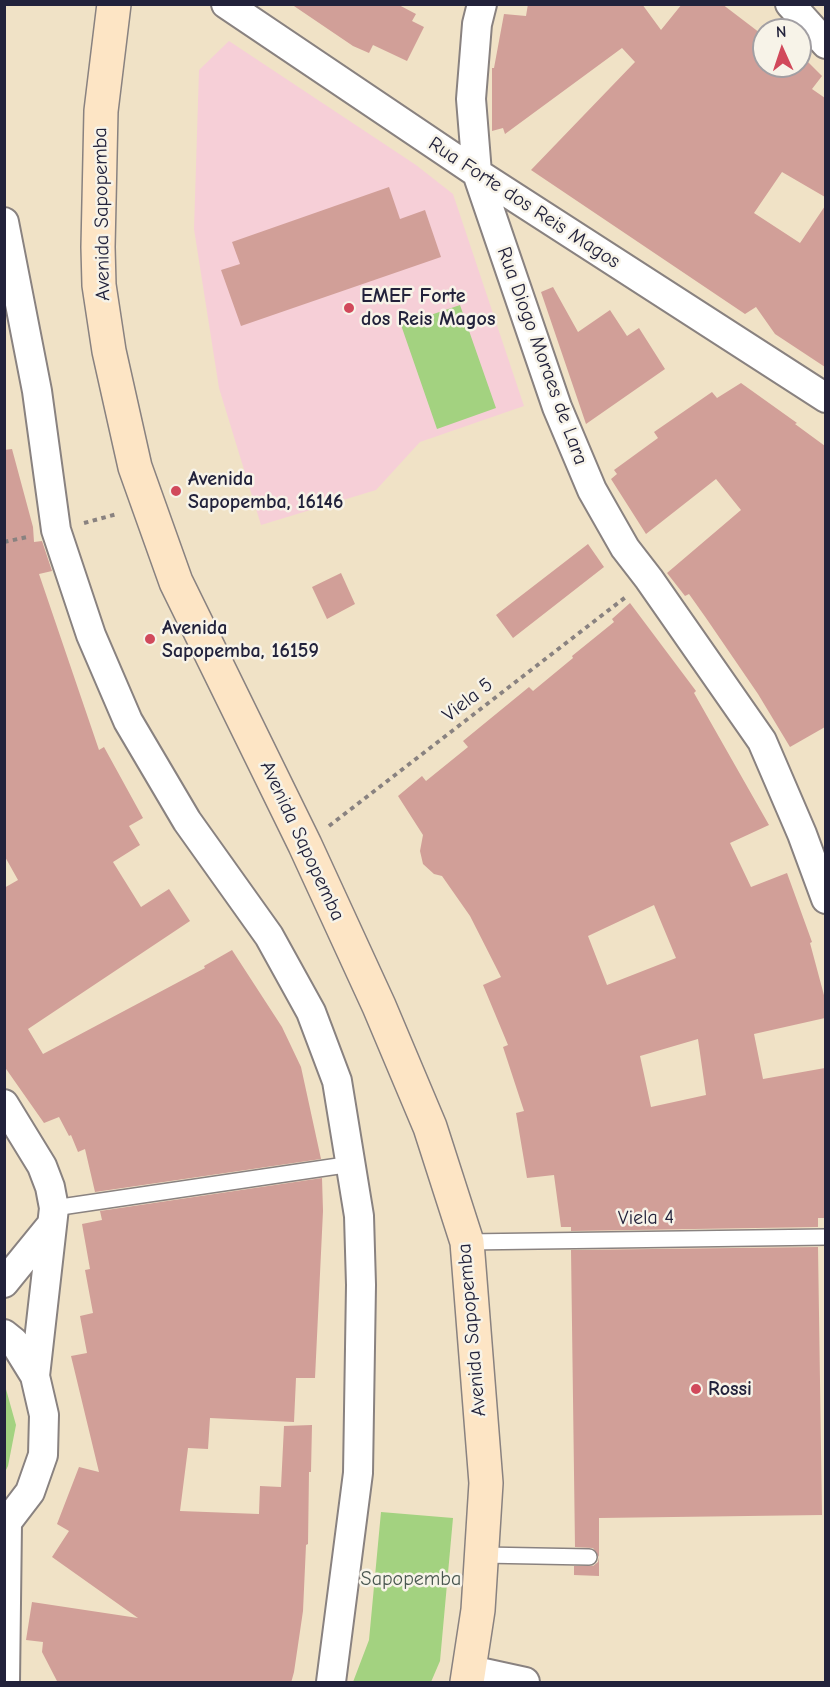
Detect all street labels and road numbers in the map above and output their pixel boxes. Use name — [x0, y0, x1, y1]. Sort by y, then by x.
street label: Avenida Sapopemba — [88, 127, 116, 301]
street label: Rua Forte dos Reis Magos — [424, 132, 624, 274]
street label: Rua Diogo Moraes de Lara — [491, 244, 593, 468]
street label: Viela 5 — [438, 673, 498, 727]
street label: Avenida Sapopemba — [254, 757, 350, 925]
street label: Viela 4 — [618, 1206, 674, 1230]
street label: Avenida Sapopemba — [452, 1243, 492, 1417]

